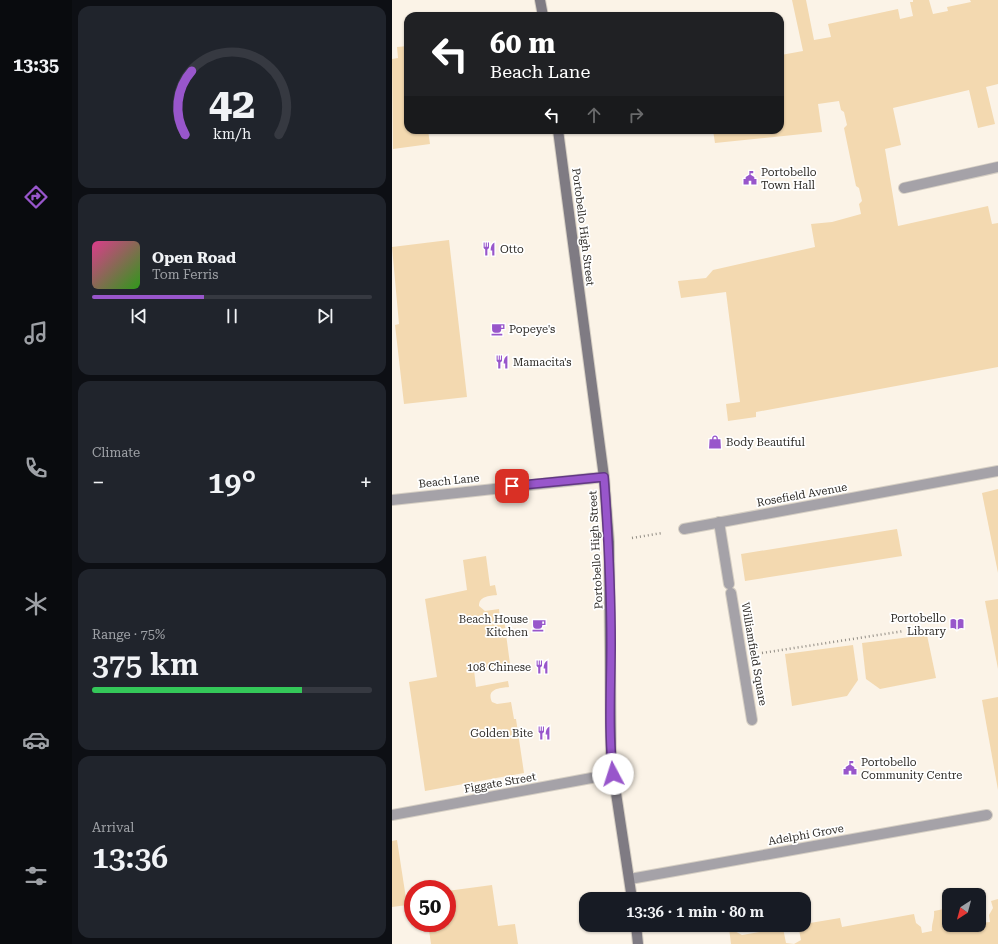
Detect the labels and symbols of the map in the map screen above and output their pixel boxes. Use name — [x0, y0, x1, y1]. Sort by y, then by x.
place label: Portobello Town Hall — [761, 166, 817, 192]
street label: Portobello High Street — [569, 167, 597, 287]
public building icon: Portobello Town Hall — [742, 170, 758, 186]
restaurant icon: Otto — [481, 241, 497, 257]
place label: Otto — [500, 243, 524, 256]
cafe icon: Popeye's — [490, 321, 506, 337]
place label: Popeye's — [509, 323, 555, 336]
restaurant icon: Mamacita's — [494, 354, 510, 370]
place label: Mamacita's — [513, 356, 572, 369]
shop icon: Body Beautiful — [707, 434, 723, 450]
place label: Body Beautiful — [726, 436, 805, 449]
pin — [495, 469, 529, 503]
street label: Beach Lane — [418, 471, 480, 491]
street label: Rosefield Avenue — [756, 481, 848, 509]
street label: Portobello High Street — [586, 490, 606, 610]
street label: Williamfield Square — [738, 601, 770, 707]
place label: Portobello Library — [890, 612, 946, 638]
place label: Beach House Kitchen — [459, 613, 528, 639]
library icon: Portobello Library — [949, 616, 965, 632]
cafe icon: Beach House Kitchen — [531, 617, 547, 633]
restaurant icon: 108 Chinese — [534, 659, 550, 675]
place label: 108 Chinese — [467, 661, 531, 674]
restaurant icon: Golden Bite — [536, 725, 552, 741]
place label: Golden Bite — [470, 727, 533, 740]
position arrow — [592, 753, 634, 795]
place label: Portobello Community Centre — [861, 756, 962, 782]
public building icon: Portobello Community Centre — [842, 760, 858, 776]
street label: Figgate Street — [463, 770, 537, 796]
street label: Adelphi Grove — [767, 822, 845, 848]
speed limit sign: 50 — [404, 880, 456, 932]
north arrow — [942, 888, 986, 932]

